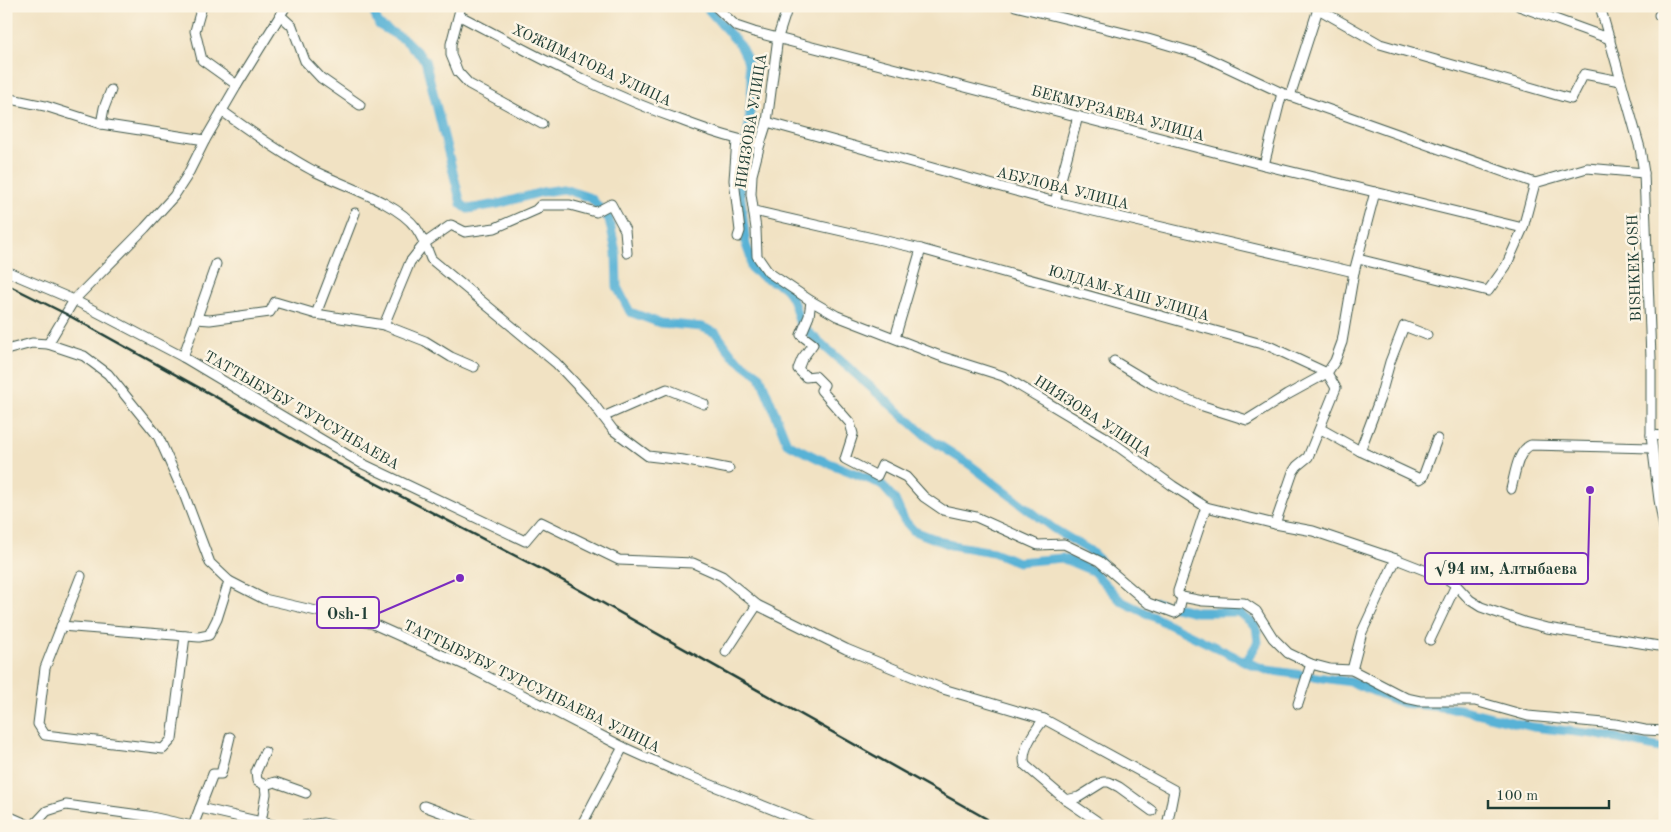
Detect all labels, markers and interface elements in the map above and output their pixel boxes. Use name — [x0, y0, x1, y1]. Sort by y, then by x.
street label: ХОЖИМАТОВА УЛИЦА — [509, 23, 674, 110]
street label: НИЯЗОВА УЛИЦА — [734, 52, 771, 190]
street label: БЕКМУРЗАЕВА УЛИЦА — [1029, 84, 1207, 145]
street label: АБУЛОВА УЛИЦА — [995, 166, 1131, 213]
street label: BISHKEK-OSH — [1626, 214, 1645, 322]
street label: ЮЛДАМ-ХАШ УЛИЦА — [1046, 264, 1212, 325]
street label: ТАТТЫБУБУ ТУРСУНБАЕВА — [201, 349, 402, 474]
street label: НИЯЗОВА УЛИЦА — [1031, 374, 1154, 461]
callout: √94 им, Алтыбаева — [1425, 553, 1588, 584]
text: √94 им, Алтыбаева — [1435, 560, 1577, 578]
callout: Osh-1 — [317, 597, 379, 628]
text: Osh-1 — [327, 607, 369, 623]
street label: ТАТТЫБУБУ ТУРСУНБАЕВА УЛИЦА — [401, 618, 663, 757]
scale bar — [1488, 777, 1610, 809]
text: 100 m — [1496, 789, 1538, 804]

